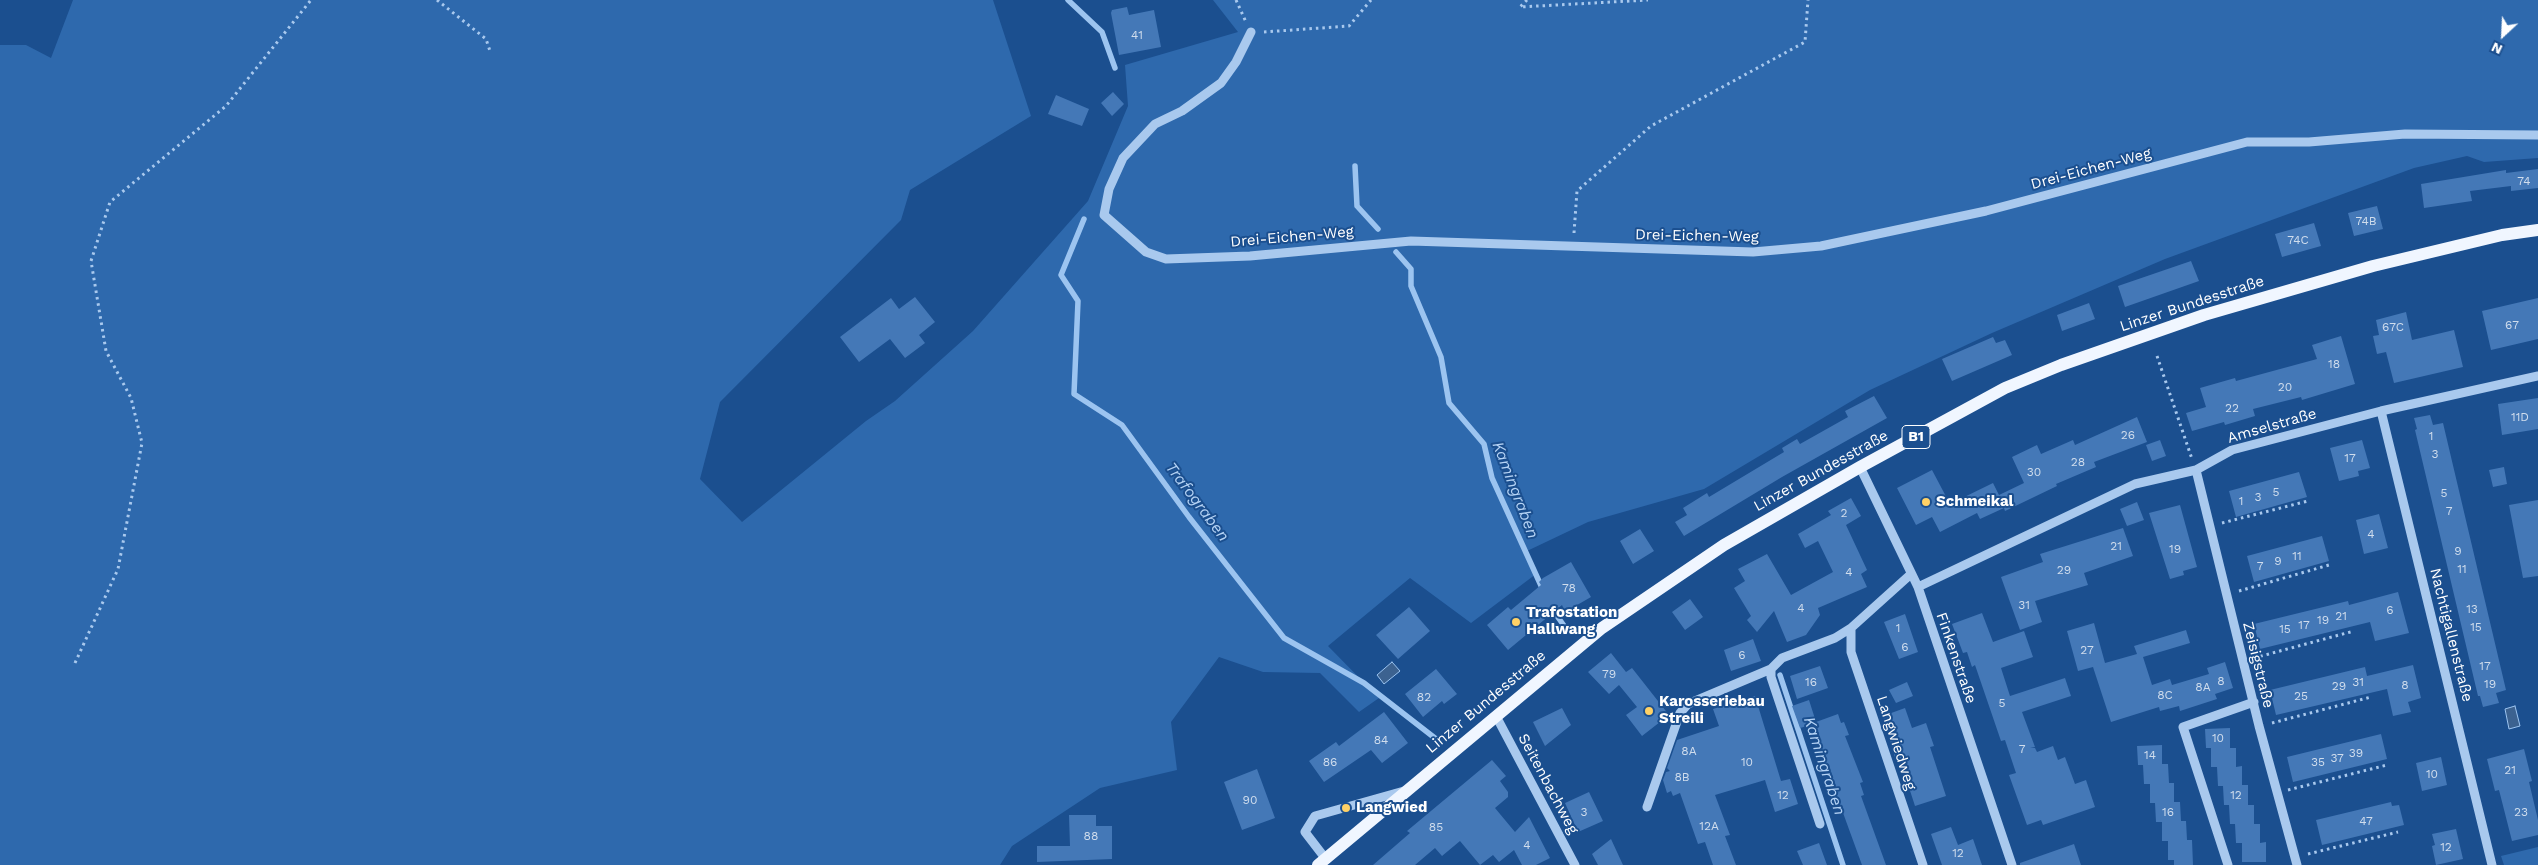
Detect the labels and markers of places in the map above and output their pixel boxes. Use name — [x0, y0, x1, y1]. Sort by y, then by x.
place label: Schmeikal — [1936, 493, 2014, 511]
marker: Schmeikal — [1920, 496, 1932, 508]
place label: Trafostation Hallwang — [1526, 604, 1617, 639]
marker: Trafostation Hallwang — [1510, 616, 1522, 628]
place label: Karosseriebau Streili — [1659, 693, 1765, 728]
marker: Karosseriebau Streili — [1643, 705, 1655, 717]
place label: Langwied — [1356, 799, 1427, 817]
marker: Langwied — [1340, 802, 1352, 814]

